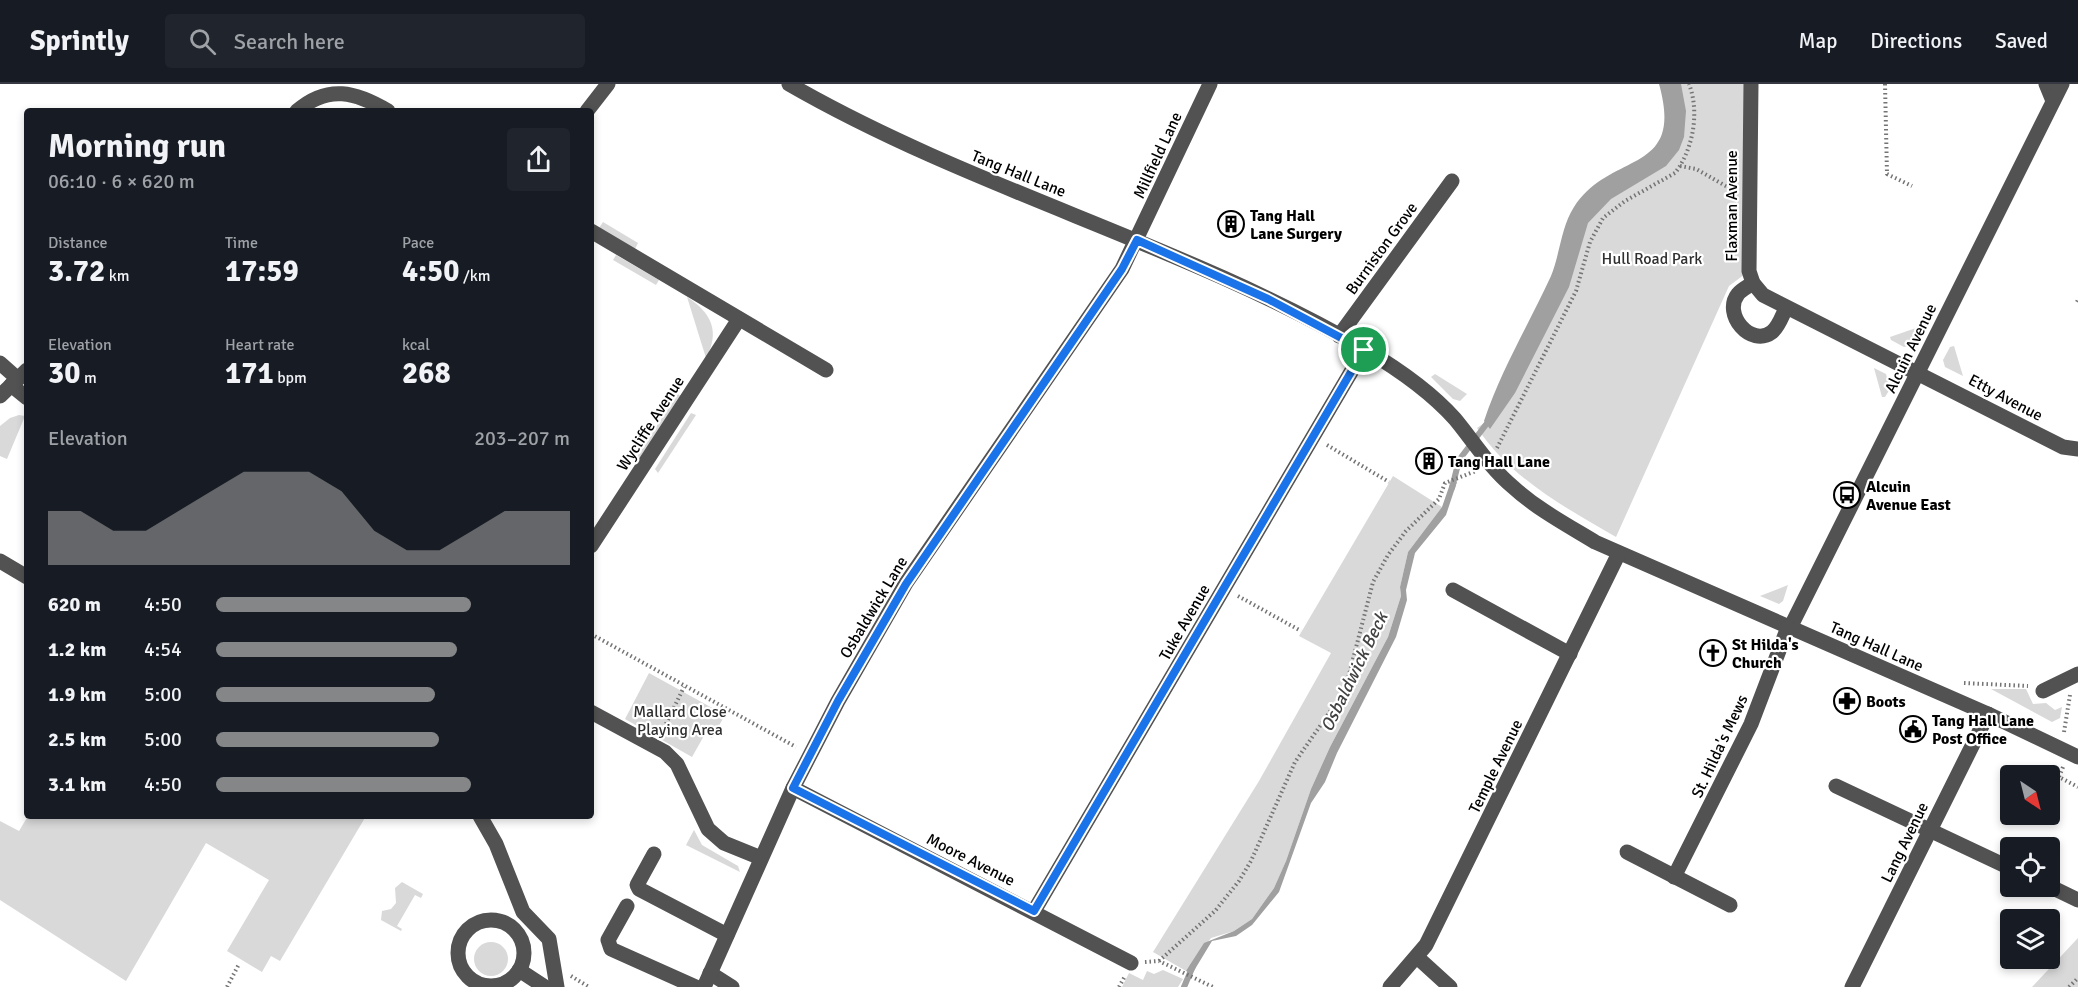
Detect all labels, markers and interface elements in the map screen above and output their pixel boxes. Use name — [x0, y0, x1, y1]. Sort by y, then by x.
search box — [165, 14, 585, 68]
text: Sprintly — [30, 24, 129, 58]
icon: search — [186, 25, 219, 58]
text: Search here — [234, 28, 345, 55]
text: Map — [1799, 28, 1837, 54]
text: Directions — [1870, 28, 1962, 54]
text: Saved — [1995, 28, 2048, 54]
street label: Millfield Lane — [1129, 109, 1187, 202]
text: Morning run — [48, 126, 226, 167]
button: share — [507, 128, 570, 191]
street label: Tang Hall Lane — [968, 146, 1069, 202]
street label: Flaxman Avenue — [1722, 150, 1742, 262]
text: 06:10 · 6 × 620 m — [48, 169, 195, 194]
street label: Burniston Grove — [1342, 198, 1422, 299]
place label: Tang Hall Lane Surgery — [1250, 206, 1342, 244]
building icon: Tang Hall Lane Surgery — [1216, 209, 1246, 239]
text: Distance — [48, 233, 108, 253]
text: Time — [225, 233, 258, 253]
text: Pace — [402, 233, 434, 253]
park label: Hull Road Park — [1602, 249, 1702, 269]
text: 3.72 — [48, 253, 105, 290]
text: 17:59 — [225, 253, 299, 290]
text: 4:50 — [402, 253, 459, 290]
text: km — [105, 266, 130, 286]
text: /km — [459, 266, 491, 286]
street label: Alcuin Avenue — [1881, 300, 1941, 396]
pin — [1338, 324, 1389, 375]
icon: arrive — [1347, 333, 1380, 366]
text: Elevation — [48, 335, 112, 355]
text: Heart rate — [225, 335, 294, 355]
text: kcal — [402, 335, 430, 355]
text: 30 — [48, 355, 80, 392]
text: 171 — [225, 355, 274, 392]
text: 268 — [402, 355, 451, 392]
text: m — [80, 368, 97, 388]
text: bpm — [274, 368, 307, 388]
street label: Etty Avenue — [1965, 370, 2046, 426]
street label: Wycliffe Avenue — [613, 372, 689, 475]
text: Elevation — [48, 426, 128, 451]
text: 203–207 m — [474, 426, 570, 451]
building icon: Tang Hall Lane — [1414, 446, 1444, 476]
place label: Tang Hall Lane — [1448, 452, 1550, 472]
place label: Alcuin Avenue East — [1866, 477, 1951, 515]
bus stop icon: Alcuin Avenue East — [1832, 480, 1862, 510]
street label: Osbaldwick Lane — [836, 553, 912, 662]
street label: Tuke Avenue — [1155, 581, 1215, 664]
text: 620 m — [48, 592, 101, 617]
text: 4:50 — [144, 592, 182, 617]
water label: Osbaldwick Beck — [1316, 607, 1393, 735]
street label: Tang Hall Lane — [1827, 617, 1926, 676]
place label: St Hilda's Church — [1732, 635, 1799, 673]
text: 1.2 km — [48, 637, 106, 662]
text: 4:54 — [144, 637, 182, 662]
church icon: St Hilda's Church — [1698, 638, 1728, 668]
text: 1.9 km — [48, 682, 106, 707]
text: 5:00 — [144, 682, 182, 707]
pharmacy icon: Boots — [1832, 686, 1862, 716]
street label: St. Hilda's Mews — [1687, 692, 1753, 801]
place label: Boots — [1866, 692, 1906, 712]
park label: Mallard Close Playing Area — [633, 702, 727, 740]
place label: Tang Hall Lane Post Office — [1932, 711, 2034, 749]
public building icon: Tang Hall Lane Post Office — [1898, 714, 1928, 744]
street label: Temple Avenue — [1465, 716, 1527, 817]
text: 2.5 km — [48, 727, 106, 752]
text: 5:00 — [144, 727, 182, 752]
north arrow — [2000, 765, 2060, 825]
map controls — [2000, 765, 2060, 969]
text: 3.1 km — [48, 772, 106, 797]
text: 4:50 — [144, 772, 182, 797]
street label: Lang Avenue — [1877, 799, 1933, 886]
street label: Moore Avenue — [923, 829, 1018, 891]
button: locate — [2000, 837, 2060, 897]
button: layers — [2000, 909, 2060, 969]

